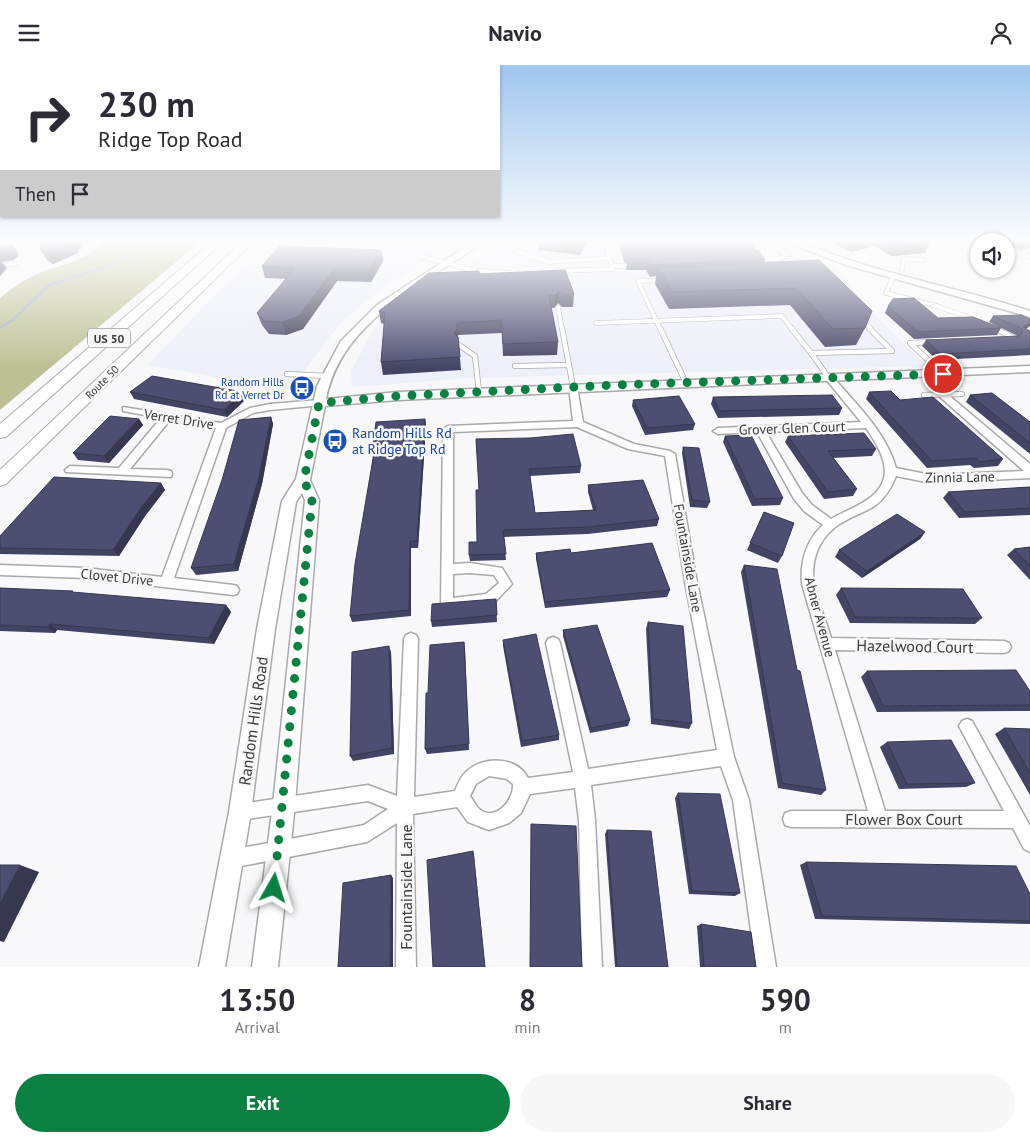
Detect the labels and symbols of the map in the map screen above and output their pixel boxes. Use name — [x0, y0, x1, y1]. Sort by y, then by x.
road number: US 50 — [88, 329, 130, 347]
pin — [922, 353, 964, 395]
street label: Route 50 — [82, 362, 122, 402]
place label: Random Hills Rd at Verret Dr — [215, 375, 284, 402]
bus stop icon: Random Hills Rd at Verret Dr — [289, 375, 315, 401]
street label: Verret Drive — [142, 404, 215, 433]
street label: Grover Glen Court — [738, 417, 846, 439]
place label: Random Hills Rd at Ridge Top Rd — [352, 424, 452, 458]
bus stop icon: Random Hills Rd at Ridge Top Rd — [322, 428, 348, 454]
street label: Zinnia Lane — [925, 467, 995, 487]
street label: Fountainside Lane — [670, 502, 706, 614]
street label: Clovet Drive — [80, 564, 154, 590]
street label: Abner Avenue — [801, 575, 839, 659]
street label: Hazelwood Court — [856, 635, 974, 657]
street label: Random Hills Road — [234, 655, 272, 787]
street label: Flower Box Court — [845, 809, 963, 829]
street label: Fountainside Lane — [396, 824, 416, 950]
position arrow — [247, 861, 299, 913]

